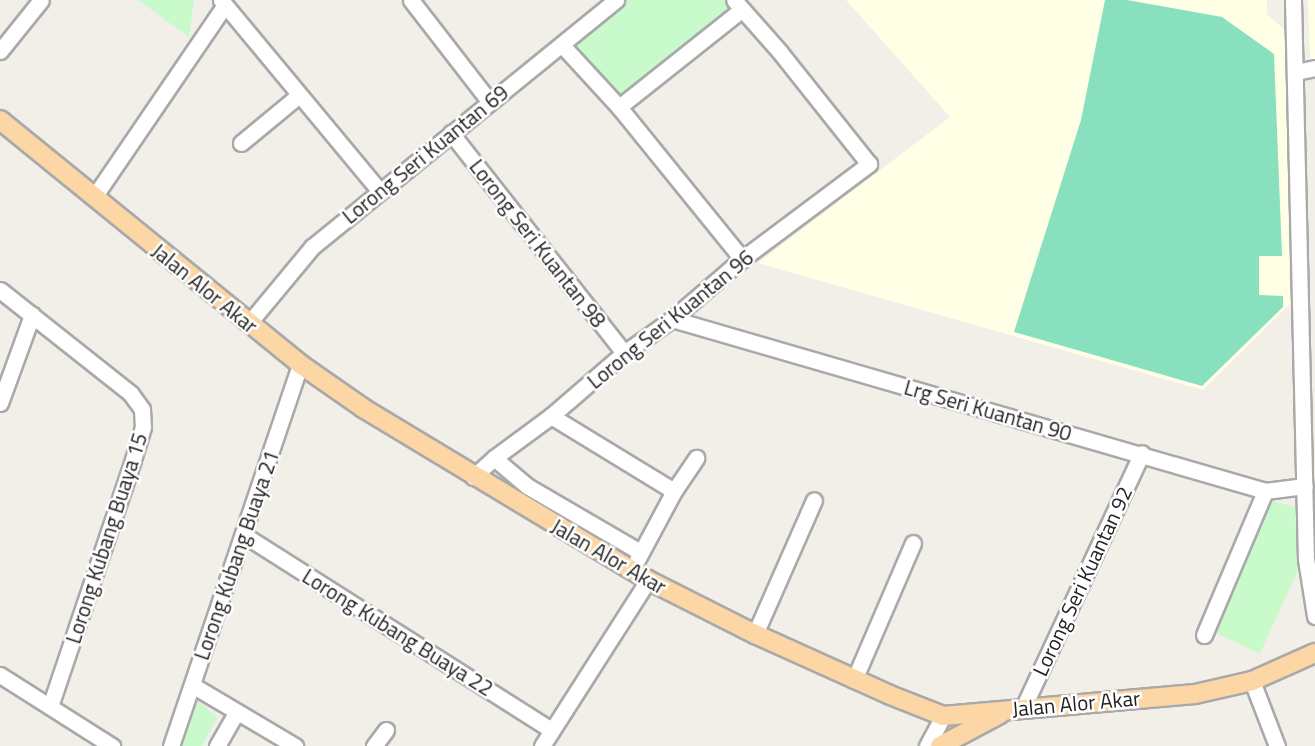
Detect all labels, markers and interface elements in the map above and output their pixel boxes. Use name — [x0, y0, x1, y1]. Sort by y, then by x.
street label: Lorong Seri Kuantan 69 — [337, 79, 513, 229]
street label: Lorong Seri Kuantan 98 — [465, 154, 611, 332]
street label: Jalan Alor Akar — [147, 238, 263, 338]
street label: Lorong Seri Kuantan 96 — [582, 244, 758, 394]
street label: Lrg Seri Kuantan 90 — [901, 374, 1075, 446]
street label: Lorong Kubang Buaya 15 — [60, 429, 152, 647]
street label: Lorong Kubang Buaya 21 — [188, 447, 284, 663]
street label: Lorong Seri Kuantan 92 — [1027, 482, 1137, 680]
street label: Jalan Alor Akar — [547, 513, 671, 599]
street label: Lorong Kubang Buaya 22 — [298, 563, 498, 701]
street label: Jalan Alor Akar — [1011, 685, 1141, 721]

